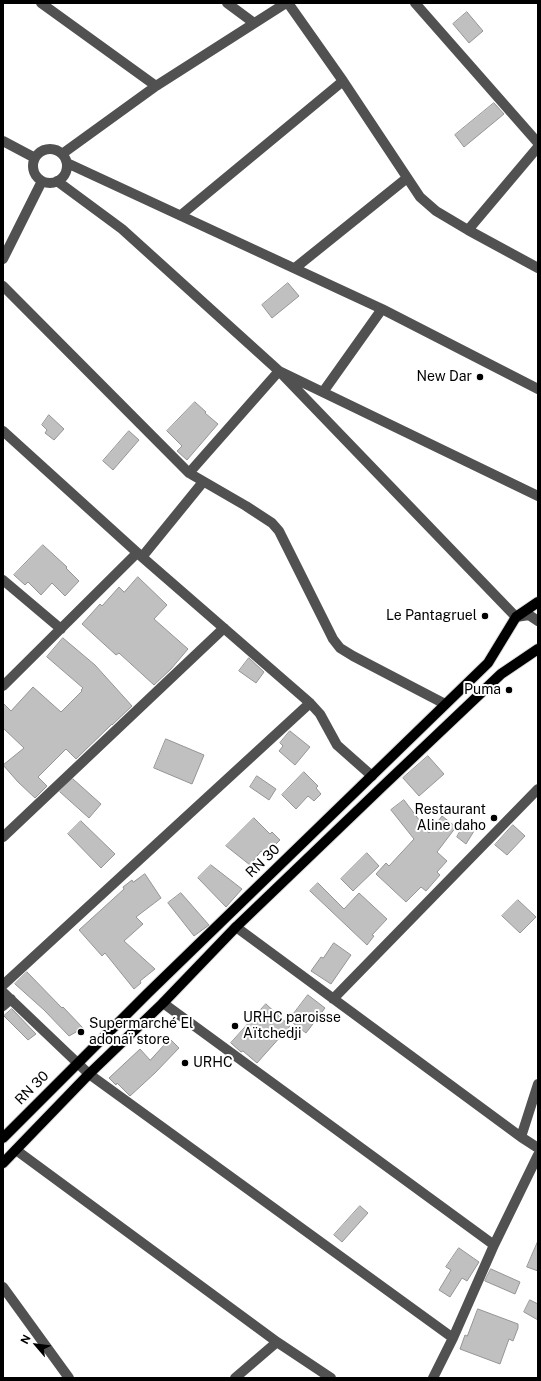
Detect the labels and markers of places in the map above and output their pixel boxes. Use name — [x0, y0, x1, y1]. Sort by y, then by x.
place label: New Dar — [416, 369, 472, 385]
marker: New Dar — [475, 372, 485, 382]
place label: Le Pantagruel — [386, 608, 477, 624]
marker: Le Pantagruel — [480, 611, 490, 621]
place label: Puma — [464, 682, 501, 698]
marker: Puma — [504, 685, 514, 695]
place label: Restaurant Aline daho — [414, 802, 486, 834]
marker: Restaurant Aline daho — [489, 813, 499, 823]
place label: URHC paroisse Aïtchedji — [243, 1010, 341, 1042]
place label: Supermarché El adonaï store — [89, 1016, 193, 1048]
marker: URHC paroisse Aïtchedji — [230, 1021, 240, 1031]
marker: Supermarché El adonaï store — [76, 1027, 86, 1037]
place label: URHC — [193, 1055, 233, 1071]
marker: URHC — [180, 1058, 190, 1068]

